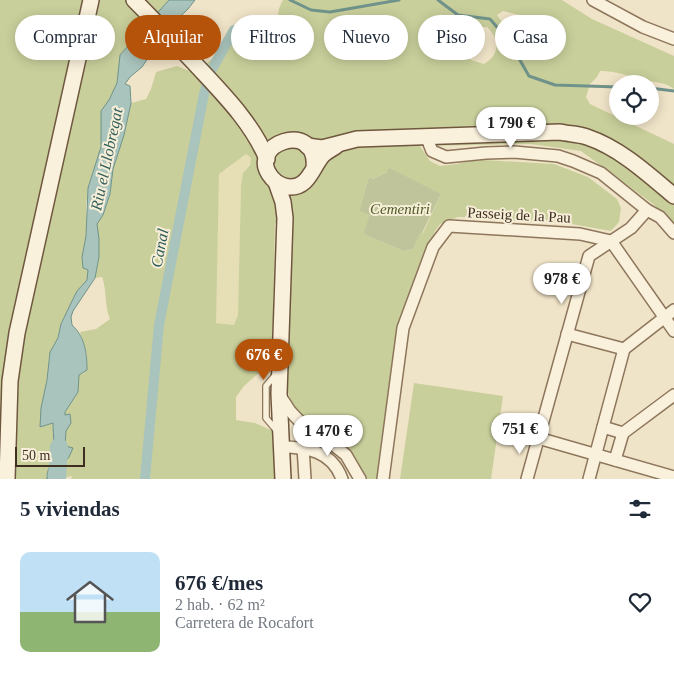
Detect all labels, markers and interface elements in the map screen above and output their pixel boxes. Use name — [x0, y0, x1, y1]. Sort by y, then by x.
chip: Comprar — [15, 15, 115, 60]
chip: Alquilar — [125, 15, 221, 60]
chip: Filtros — [231, 15, 314, 60]
chip: Nuevo — [324, 15, 408, 60]
chip: Piso — [418, 15, 485, 60]
chip: Casa — [495, 15, 566, 60]
map controls — [609, 75, 659, 125]
button: locate — [609, 75, 659, 125]
water label: Riu el Llobregat — [87, 106, 127, 213]
pin: 1 790 € — [465, 106, 557, 149]
text: 1 790 € — [487, 114, 535, 131]
park label: Cementiri — [370, 201, 430, 217]
street label: Passeig de la Pau — [467, 204, 572, 226]
water label: Canal — [147, 227, 172, 269]
pin: 978 € — [527, 262, 597, 305]
text: 978 € — [544, 270, 580, 287]
pin: 676 € — [229, 338, 299, 381]
text: 676 € — [246, 346, 282, 363]
pin: 751 € — [485, 412, 555, 455]
pin: 1 470 € — [282, 414, 374, 457]
text: 751 € — [502, 420, 538, 437]
text: 1 470 € — [304, 422, 352, 439]
scale bar — [15, 444, 85, 467]
text: 50 m — [22, 448, 50, 463]
icon: filters — [626, 495, 654, 523]
text: 5 viviendas — [20, 497, 120, 521]
text: 676 €/mes — [175, 571, 263, 595]
icon: home — [60, 572, 120, 632]
icon: heart — [626, 588, 654, 616]
text: 2 hab. · 62 m² — [175, 596, 265, 613]
text: Carretera de Rocafort — [175, 614, 314, 631]

